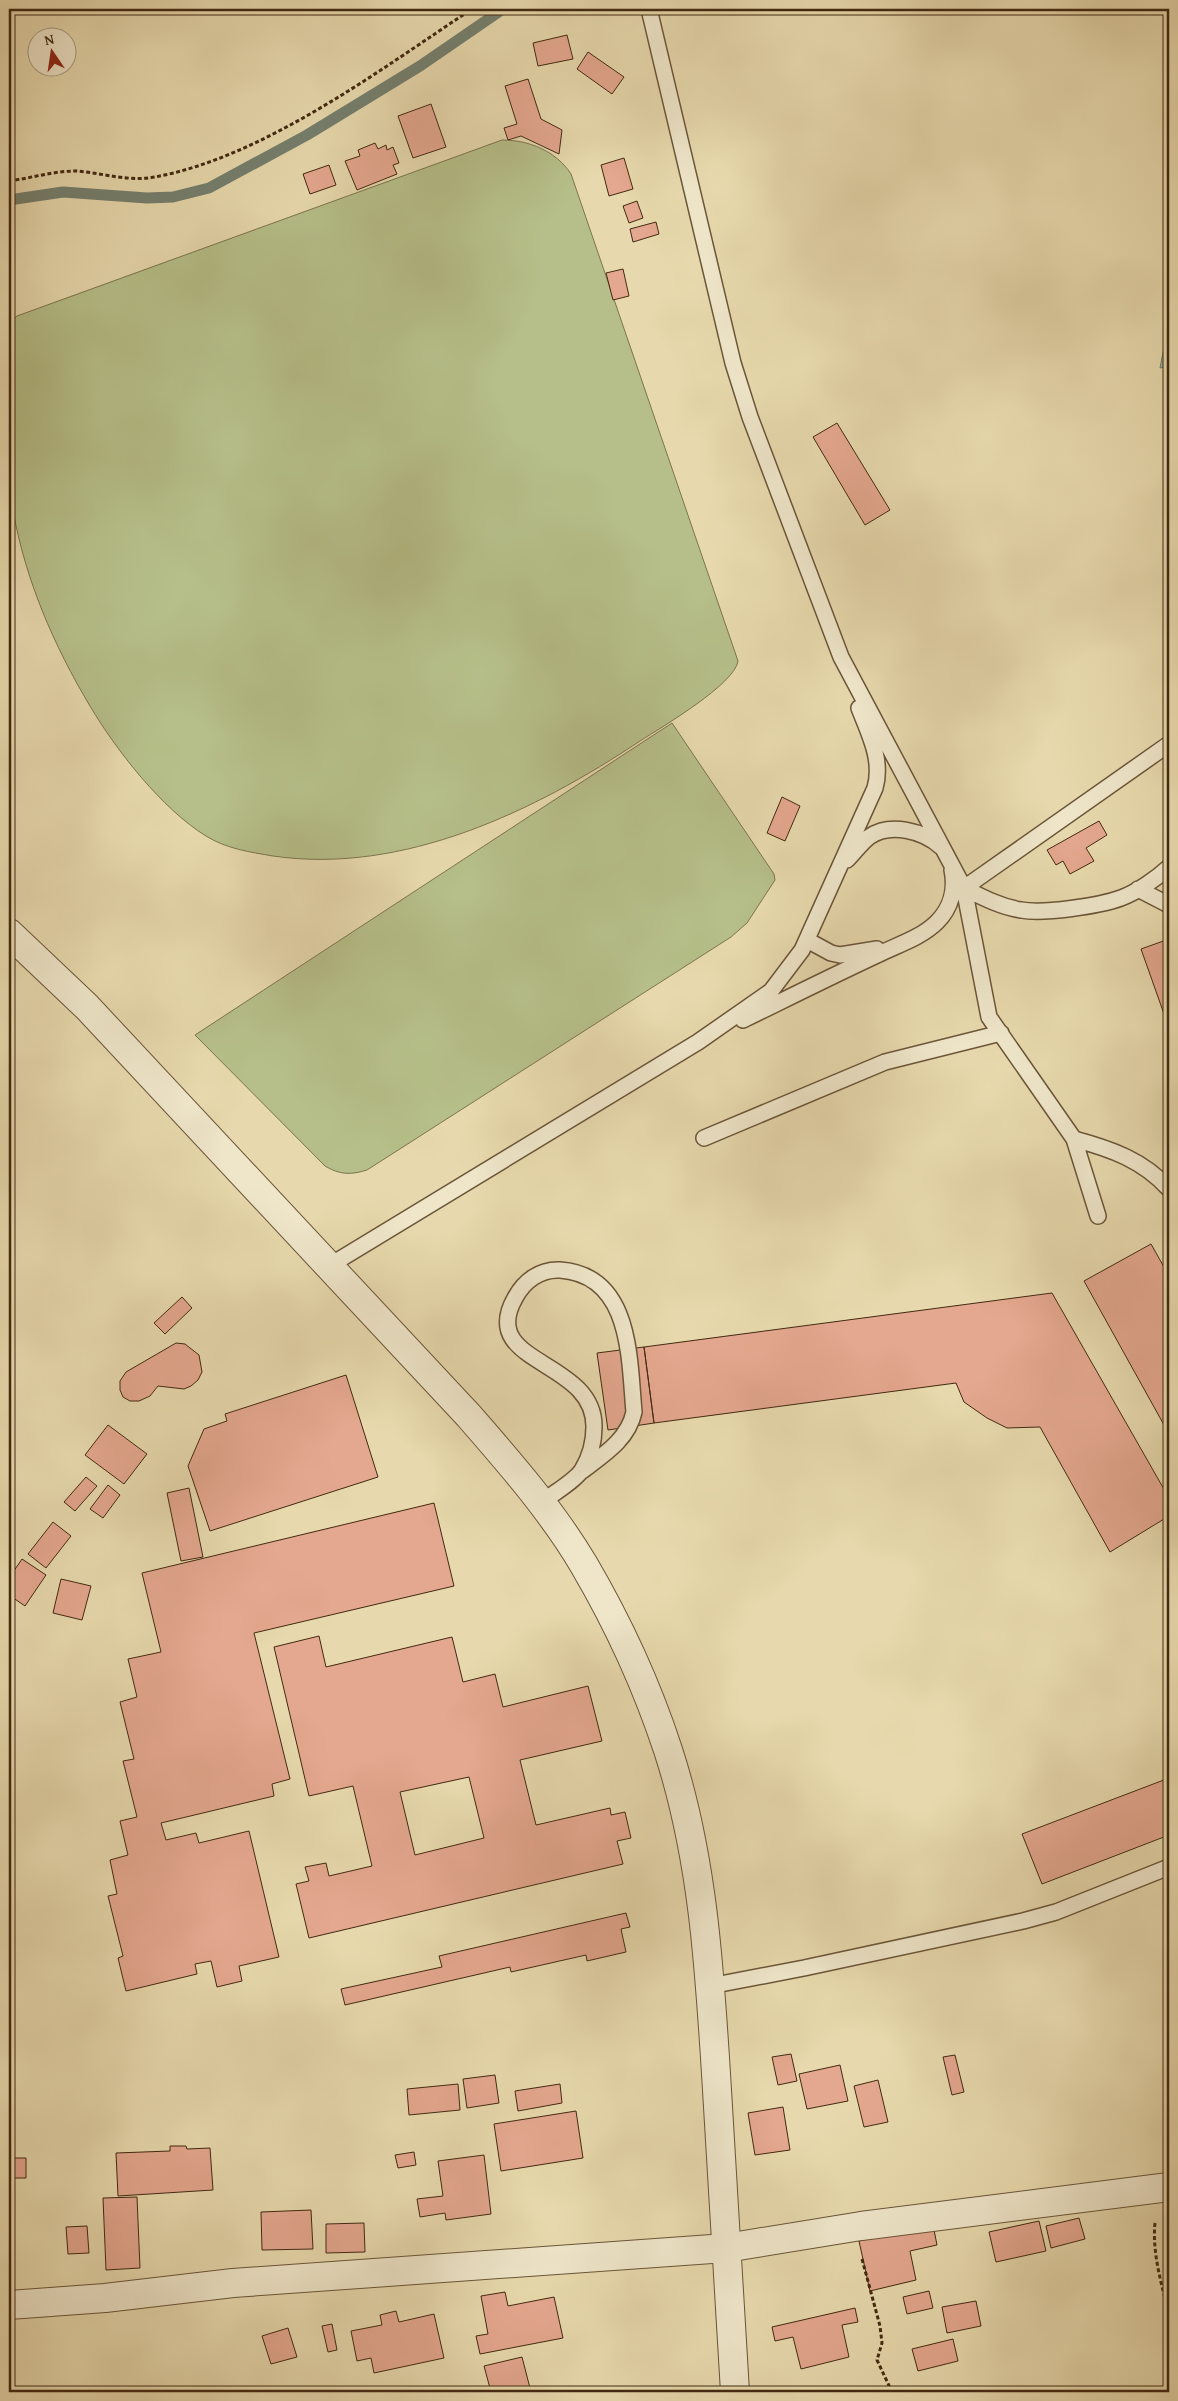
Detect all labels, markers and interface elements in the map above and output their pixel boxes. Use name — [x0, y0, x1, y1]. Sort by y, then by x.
north arrow — [28, 28, 78, 78]
text: N — [42, 28, 57, 50]

